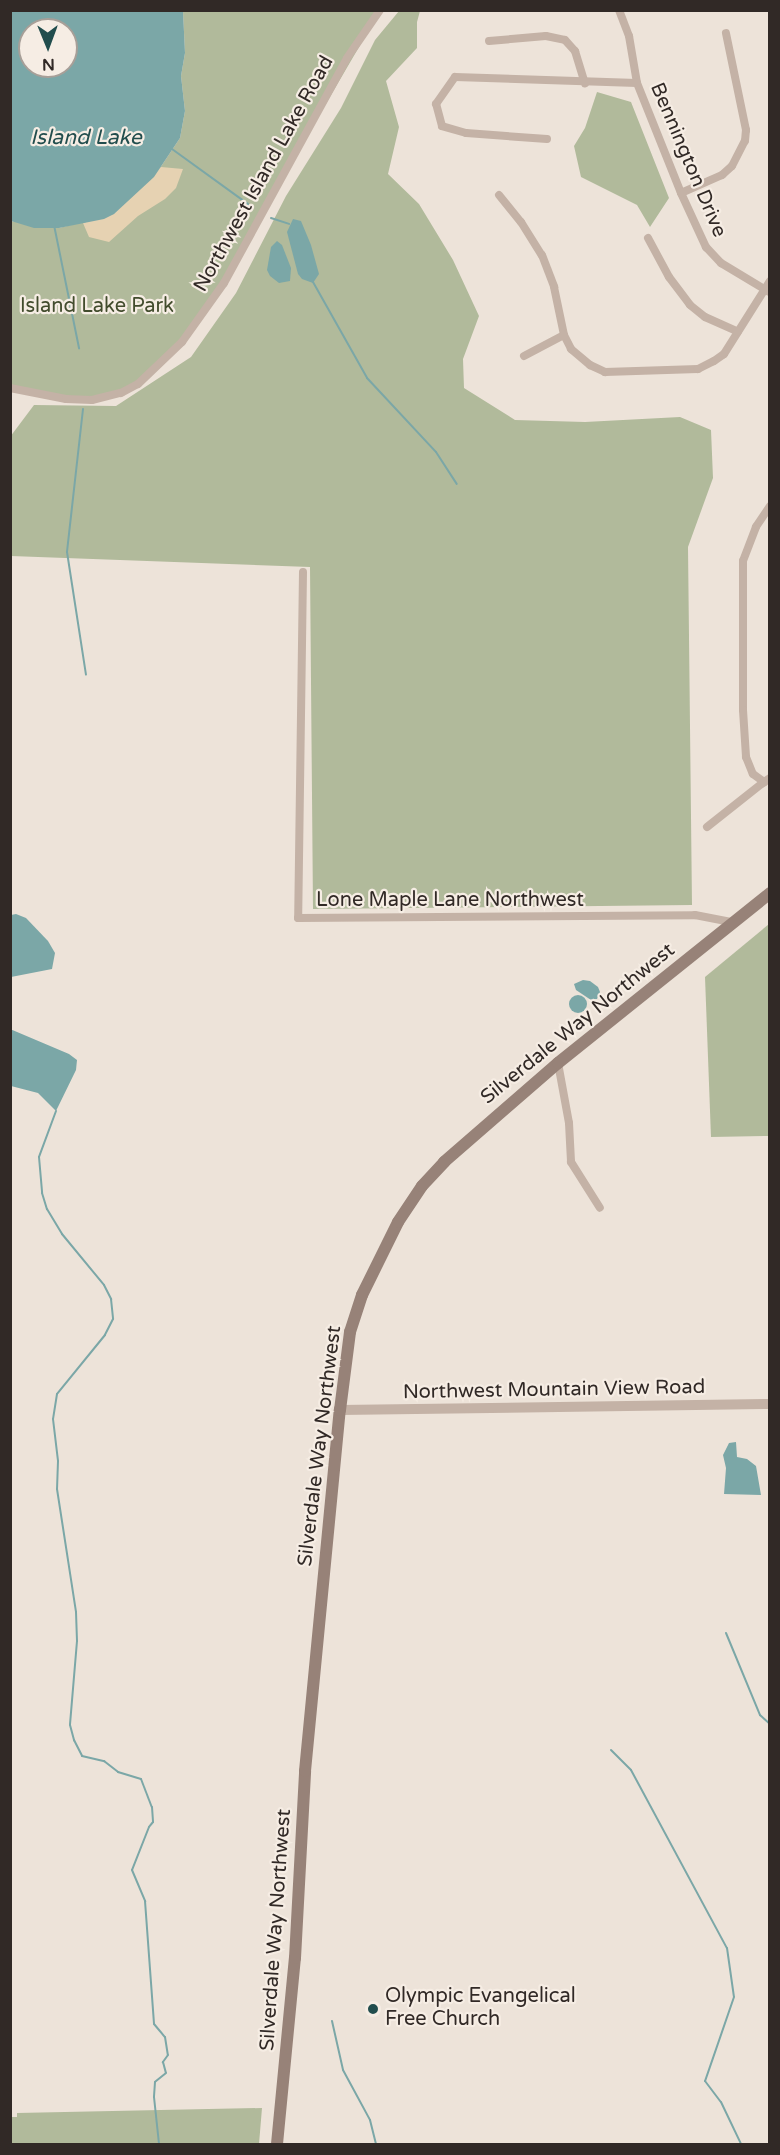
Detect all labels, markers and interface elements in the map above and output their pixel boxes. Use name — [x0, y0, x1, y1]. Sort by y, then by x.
north arrow — [18, 18, 78, 78]
street label: Northwest Island Lake Road — [189, 52, 339, 296]
text: N — [42, 54, 55, 74]
street label: Bennington Drive — [645, 79, 731, 241]
water label: Island Lake — [30, 125, 142, 151]
park label: Island Lake Park — [20, 294, 174, 318]
street label: Lone Maple Lane Northwest — [316, 888, 584, 912]
street label: Silverdale Way Northwest — [476, 938, 680, 1110]
street label: Silverdale Way Northwest — [293, 1324, 347, 1568]
street label: Northwest Mountain View Road — [403, 1375, 705, 1405]
street label: Silverdale Way Northwest — [256, 1808, 296, 2052]
place label: Olympic Evangelical Free Church — [385, 1985, 576, 2032]
marker: Olympic Evangelical Free Church — [366, 2002, 380, 2016]

